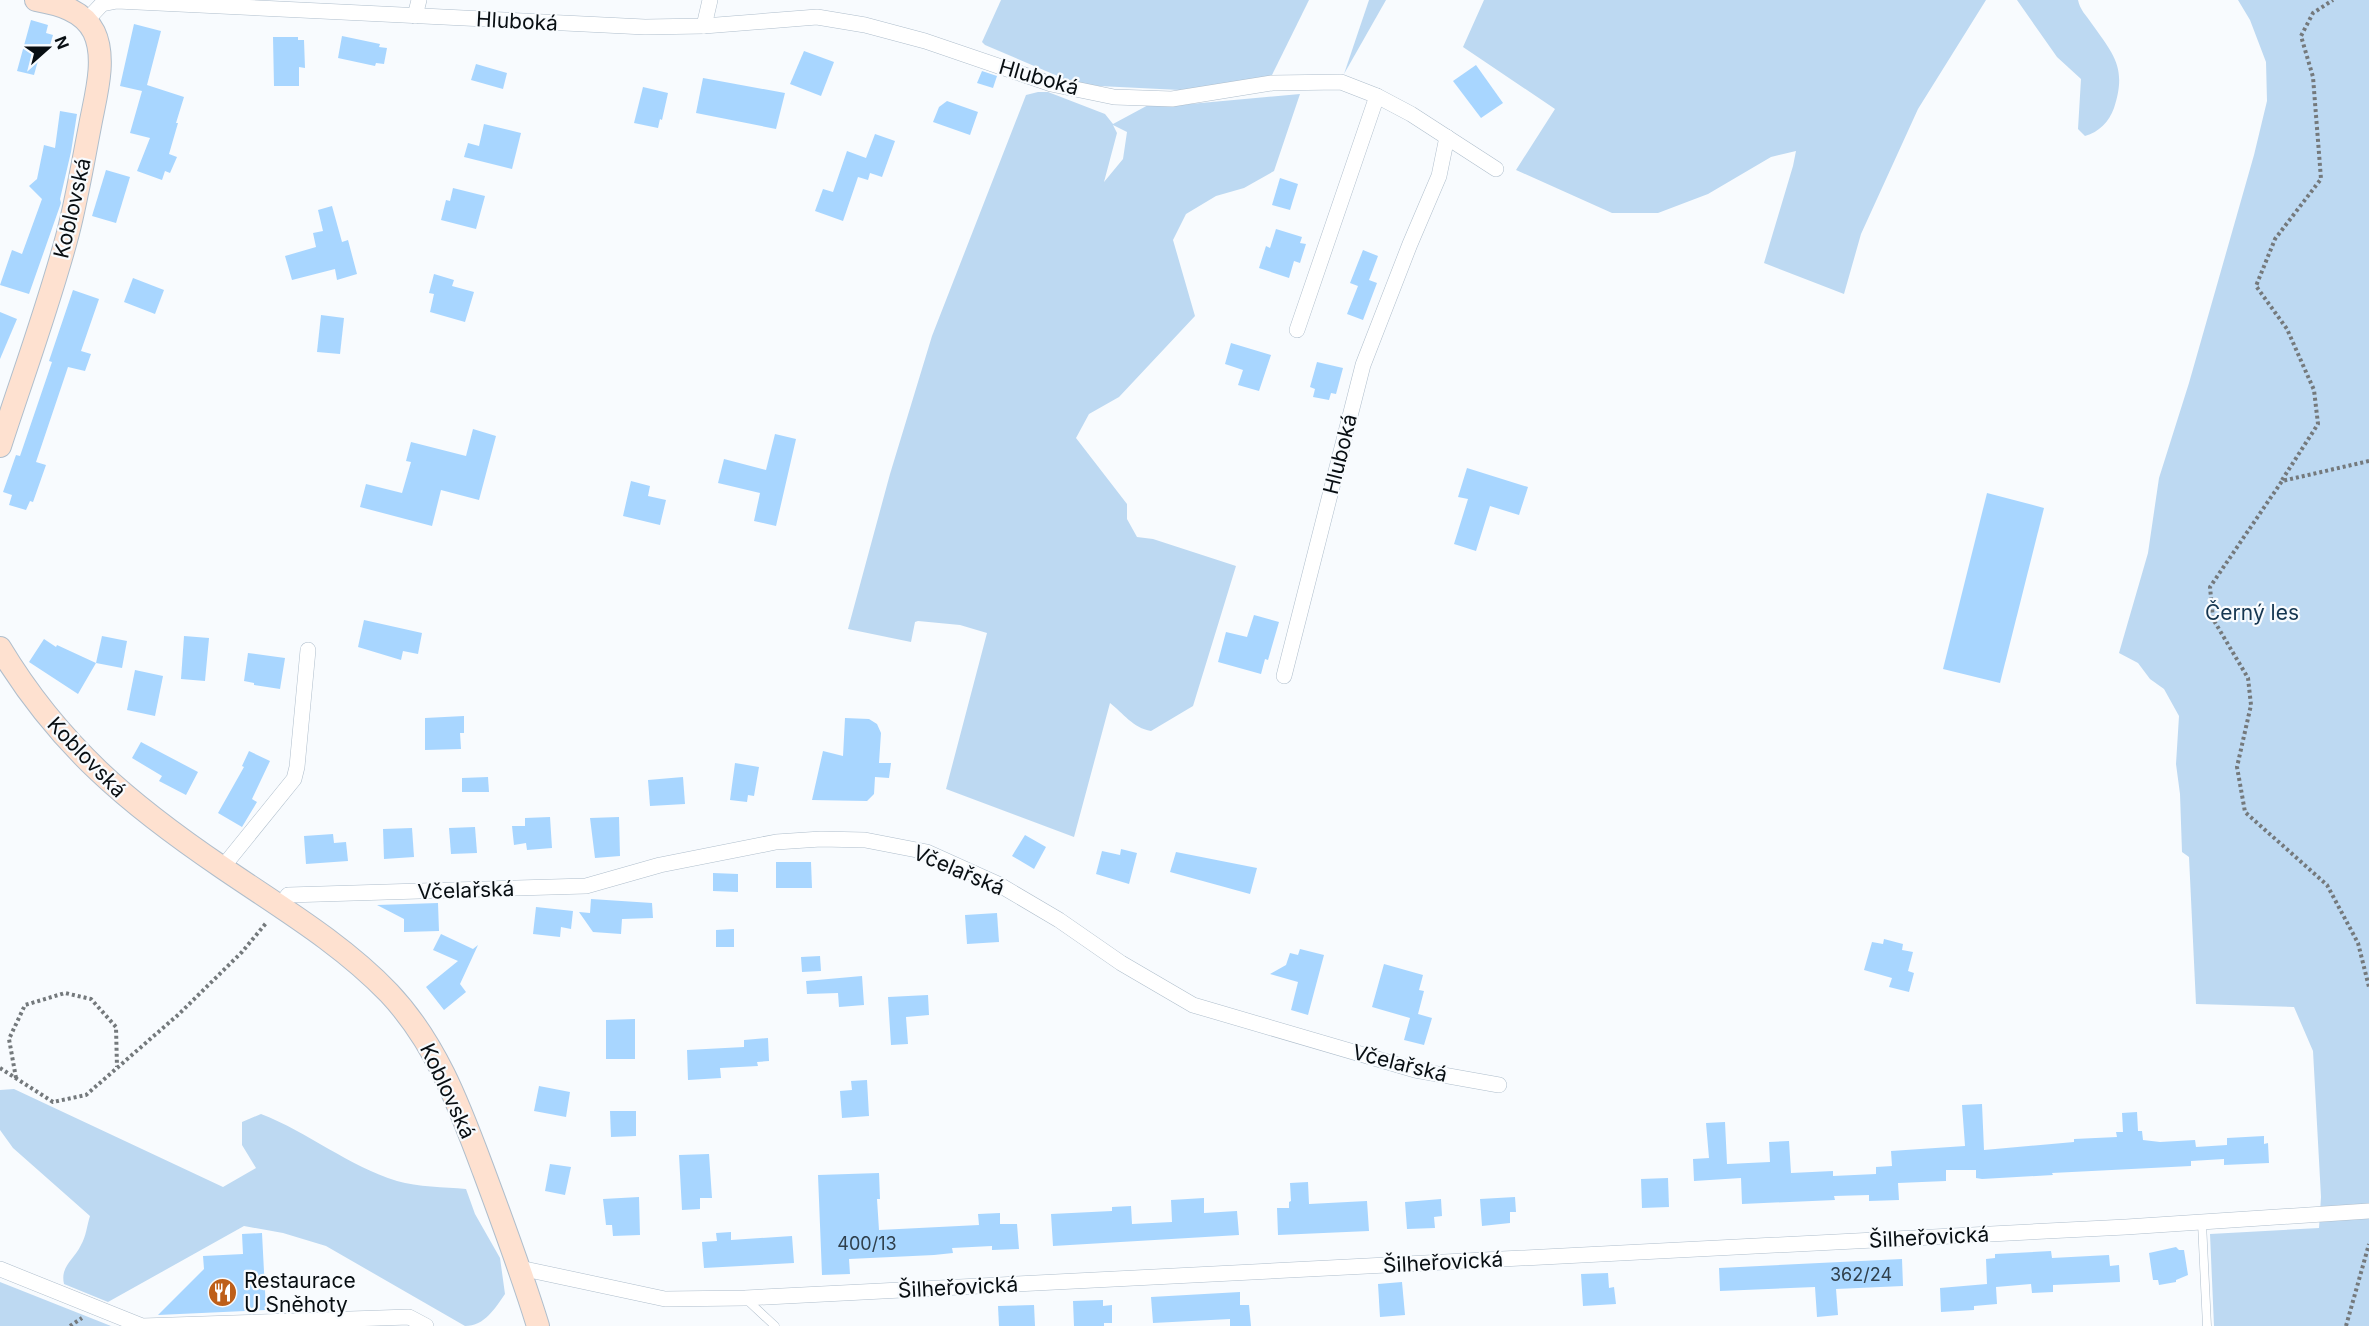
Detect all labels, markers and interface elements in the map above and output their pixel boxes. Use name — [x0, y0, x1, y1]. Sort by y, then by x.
street label: Hluboká — [475, 6, 559, 36]
north arrow — [18, 18, 78, 78]
text: N — [50, 33, 74, 52]
street label: Hluboká — [996, 54, 1082, 100]
street label: Koblovská — [48, 155, 96, 261]
street label: Hluboká — [1318, 411, 1362, 497]
park label: Černý les — [2205, 600, 2299, 625]
street label: Koblovská — [43, 712, 131, 802]
street label: Včelařská — [910, 840, 1008, 900]
street label: Včelařská — [417, 876, 515, 904]
street label: Koblovská — [415, 1039, 481, 1143]
street label: Včelařská — [1350, 1039, 1450, 1087]
street label: Šilheřovická — [1868, 1221, 1990, 1253]
house number: 400/13 — [837, 1233, 897, 1254]
street label: Šilheřovická — [1382, 1246, 1504, 1278]
house number: 362/24 — [1830, 1264, 1892, 1285]
place label: Restaurace U Sněhoty — [244, 1268, 356, 1317]
street label: Šilheřovická — [897, 1271, 1019, 1303]
restaurant icon: Restaurace U Sněhoty — [207, 1276, 239, 1308]

